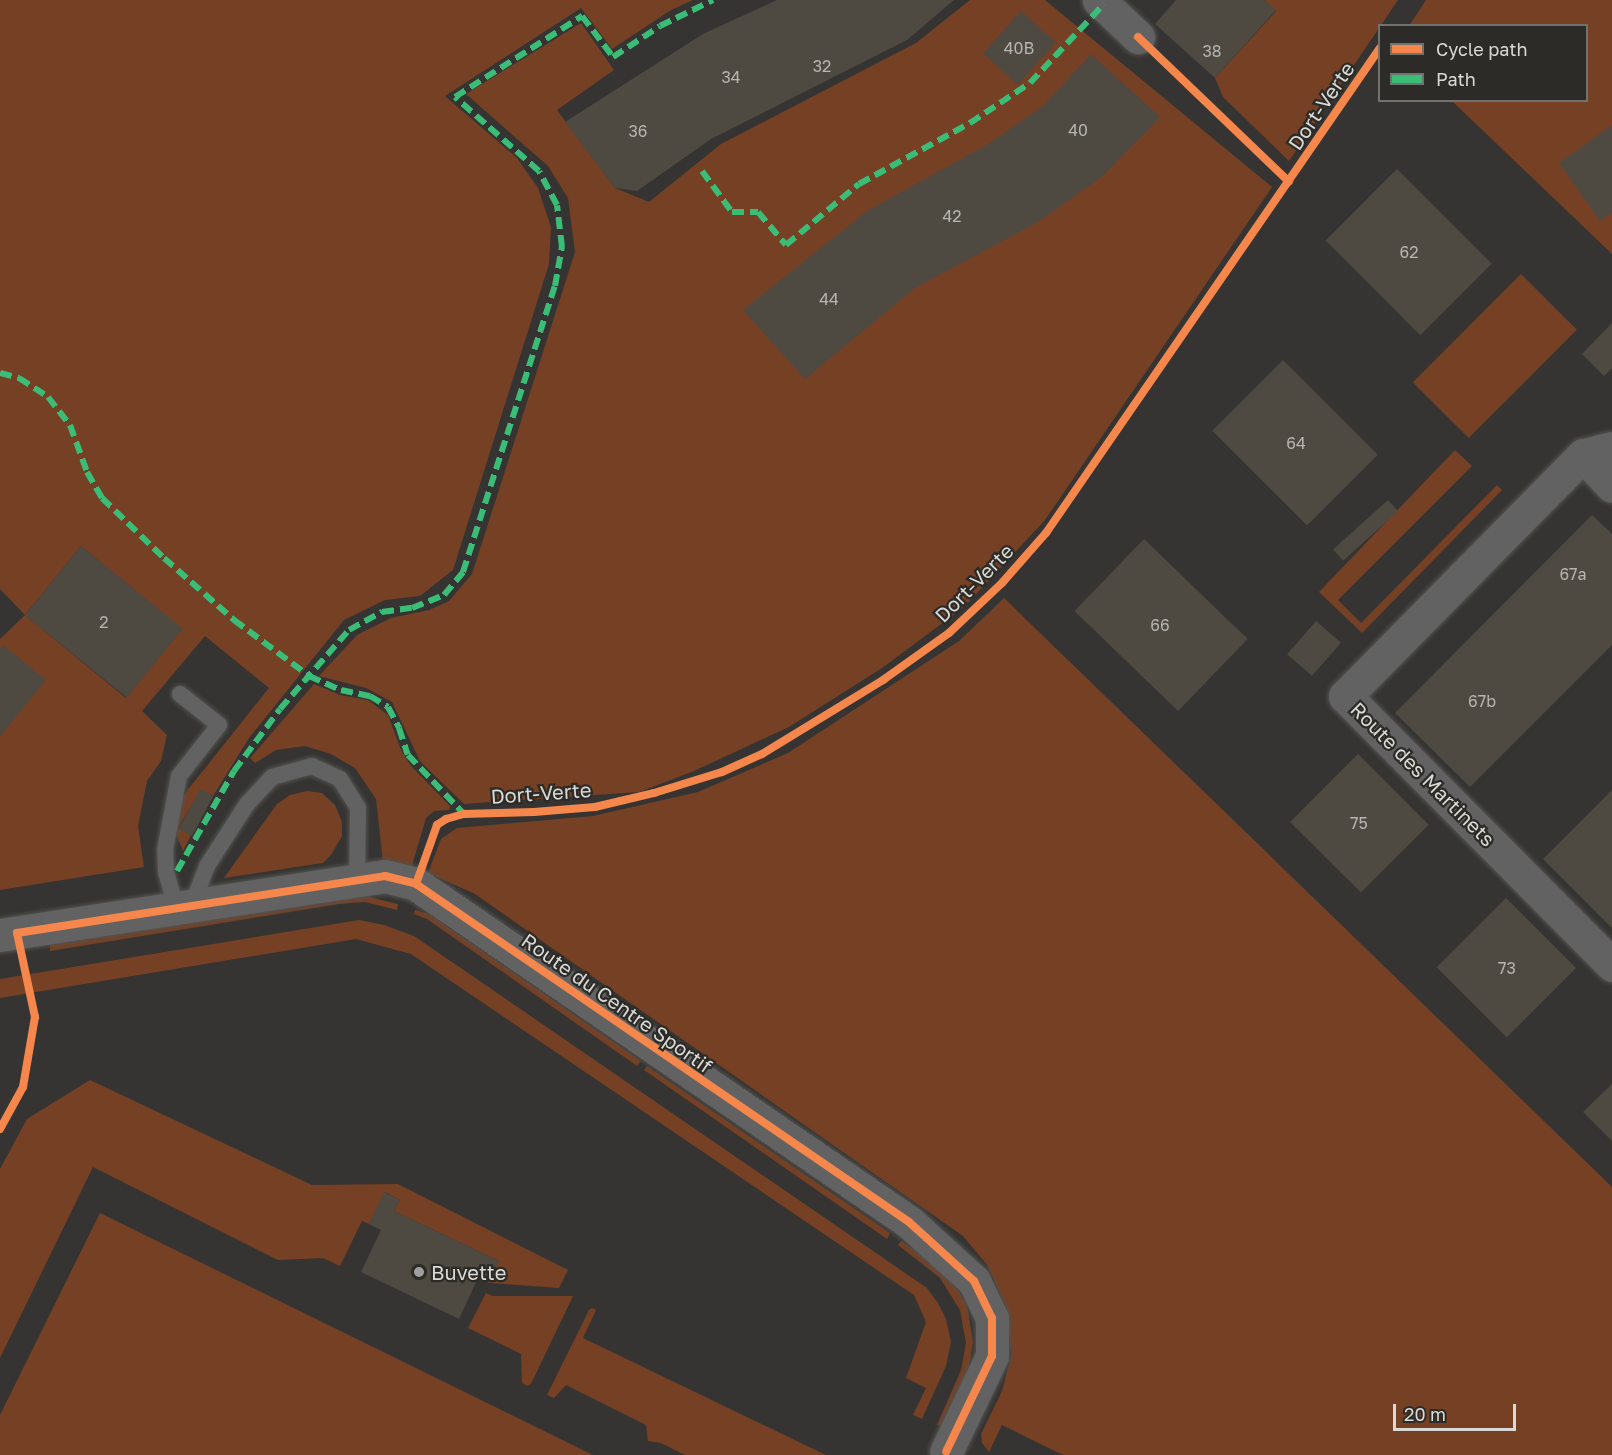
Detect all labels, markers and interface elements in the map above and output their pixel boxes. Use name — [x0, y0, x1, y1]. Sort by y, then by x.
legend — [1378, 24, 1588, 102]
house number: 40B — [1004, 38, 1034, 58]
text: Cycle path — [1436, 38, 1528, 60]
house number: 38 — [1202, 41, 1222, 61]
house number: 32 — [813, 56, 831, 76]
street label: Dort-Verte — [1283, 57, 1359, 155]
house number: 34 — [721, 67, 741, 87]
text: Path — [1436, 68, 1476, 90]
house number: 40 — [1068, 120, 1088, 140]
house number: 36 — [628, 121, 648, 141]
house number: 42 — [942, 206, 962, 226]
house number: 62 — [1400, 242, 1418, 262]
house number: 44 — [819, 289, 839, 309]
house number: 64 — [1286, 433, 1306, 453]
street label: Dort-Verte — [930, 539, 1018, 627]
house number: 67a — [1559, 564, 1587, 584]
house number: 2 — [99, 612, 109, 632]
house number: 66 — [1150, 615, 1170, 635]
house number: 67b — [1468, 691, 1496, 711]
street label: Route des Martinets — [1346, 697, 1500, 851]
street label: Dort-Verte — [490, 778, 592, 808]
house number: 75 — [1350, 813, 1368, 833]
street label: Route du Centre Sportif — [517, 928, 717, 1078]
house number: 73 — [1498, 958, 1516, 978]
place label: Buvette — [431, 1260, 506, 1284]
marker: Buvette — [412, 1265, 426, 1279]
scale bar — [1396, 1392, 1519, 1430]
text: 20 m — [1404, 1403, 1446, 1425]

